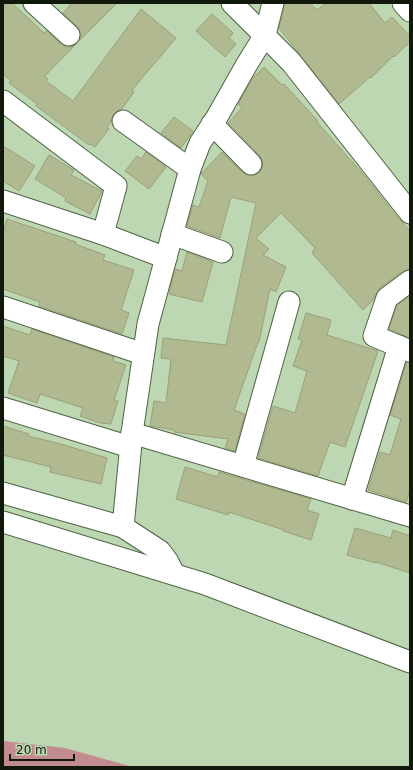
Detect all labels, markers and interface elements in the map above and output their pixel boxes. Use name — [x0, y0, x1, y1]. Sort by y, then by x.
scale bar — [10, 736, 74, 762]
text: 20 m — [16, 743, 47, 757]

